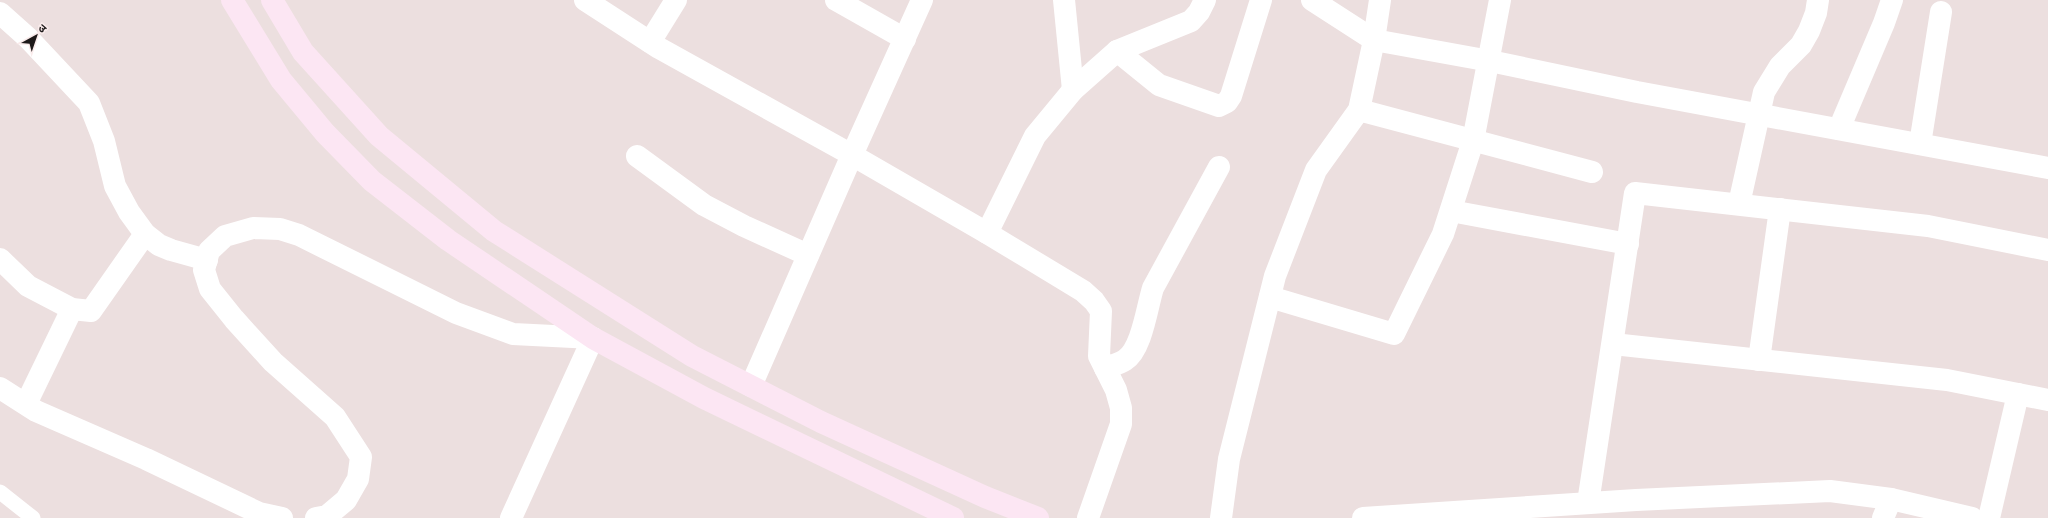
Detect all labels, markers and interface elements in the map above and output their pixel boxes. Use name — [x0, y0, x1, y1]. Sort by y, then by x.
north arrow — [16, 16, 56, 56]
text: उ — [35, 21, 50, 36]

